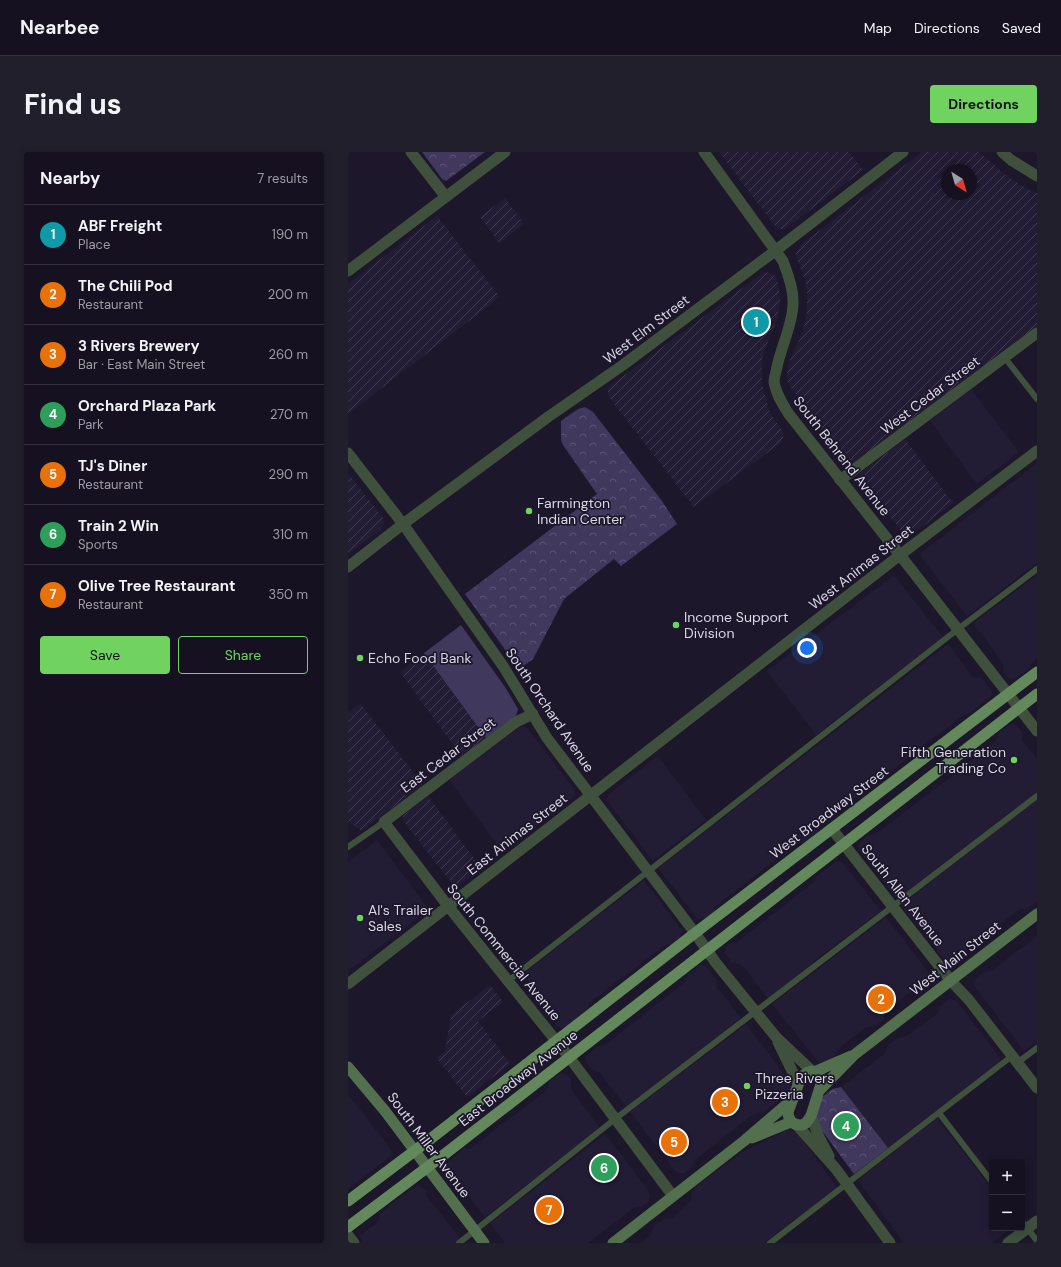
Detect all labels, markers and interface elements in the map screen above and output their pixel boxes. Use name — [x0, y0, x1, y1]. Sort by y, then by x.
text: Nearbee — [20, 15, 100, 40]
text: Map — [864, 19, 892, 37]
text: Directions — [914, 19, 980, 37]
text: Saved — [1002, 19, 1041, 37]
button: Directions — [930, 85, 1037, 123]
text: Find us — [24, 86, 122, 123]
north arrow — [941, 164, 977, 200]
text: Nearby — [40, 167, 100, 189]
text: 7 results — [257, 170, 308, 187]
text: ABF Freight — [78, 216, 162, 236]
text: 1 — [51, 226, 55, 243]
text: 190 m — [272, 226, 308, 243]
text: Place — [78, 236, 110, 253]
text: The Chili Pod — [78, 276, 173, 296]
text: 2 — [49, 286, 57, 303]
text: 200 m — [268, 286, 308, 303]
street label: West Elm Street — [599, 291, 693, 367]
text: Restaurant — [78, 296, 143, 313]
pin: 1 — [743, 307, 769, 337]
text: 3 Rivers Brewery — [78, 336, 200, 356]
text: 3 — [49, 346, 57, 363]
text: 260 m — [268, 346, 308, 363]
street label: West Cedar Street — [877, 352, 983, 438]
text: Bar · East Main Street — [78, 356, 205, 373]
street label: South Behrend Avenue — [790, 392, 894, 520]
text: Orchard Plaza Park — [78, 396, 216, 416]
text: 4 — [49, 406, 57, 423]
text: 270 m — [270, 406, 308, 423]
text: Park — [78, 416, 104, 433]
text: TJ's Diner — [78, 456, 147, 476]
text: 5 — [49, 466, 57, 483]
text: 290 m — [269, 466, 308, 483]
text: Restaurant — [78, 476, 143, 493]
place label: Farmington Indian Center — [537, 494, 624, 528]
marker: Farmington Indian Center — [524, 506, 534, 516]
text: Train 2 Win — [78, 516, 159, 536]
street label: West Animas Street — [805, 521, 917, 613]
text: 6 — [49, 526, 57, 543]
text: 310 m — [273, 526, 308, 543]
text: Sports — [78, 536, 118, 553]
text: Olive Tree Restaurant — [78, 576, 235, 596]
text: 7 — [50, 586, 56, 603]
text: 350 m — [268, 586, 308, 603]
text: Restaurant — [78, 596, 143, 613]
place label: Income Support Division — [684, 608, 788, 642]
marker: Income Support Division — [671, 620, 681, 630]
button: Save — [40, 636, 170, 674]
button: Share — [178, 636, 308, 674]
your location — [797, 638, 817, 658]
street label: South Orchard Avenue — [502, 644, 598, 776]
place label: Echo Food Bank — [368, 649, 471, 667]
marker: Echo Food Bank — [355, 653, 365, 663]
street label: East Cedar Street — [397, 713, 499, 797]
place label: Fifth Generation Trading Co — [901, 743, 1006, 777]
marker: Fifth Generation Trading Co — [1009, 755, 1019, 765]
street label: West Broadway Street — [766, 762, 892, 862]
street label: East Animas Street — [463, 789, 571, 879]
street label: South Allen Avenue — [858, 840, 948, 950]
street label: South Commercial Avenue — [443, 880, 565, 1024]
place label: Al's Trailer Sales — [368, 901, 433, 935]
marker: Al's Trailer Sales — [355, 913, 365, 923]
street label: West Main Street — [906, 917, 1004, 999]
pin: 2 — [868, 984, 894, 1014]
street label: East Broadway Avenue — [455, 1026, 581, 1130]
place label: Three Rivers Pizzeria — [755, 1069, 834, 1103]
marker: Three Rivers Pizzeria — [742, 1081, 752, 1091]
pin: 3 — [712, 1087, 738, 1117]
street label: South Miller Avenue — [383, 1089, 475, 1201]
pin: 4 — [833, 1111, 859, 1141]
pin: 5 — [661, 1127, 687, 1157]
pin: 6 — [591, 1153, 617, 1183]
map controls — [989, 1159, 1025, 1231]
button: + — [989, 1159, 1025, 1195]
pin: 7 — [536, 1195, 562, 1225]
button: − — [989, 1195, 1025, 1231]

